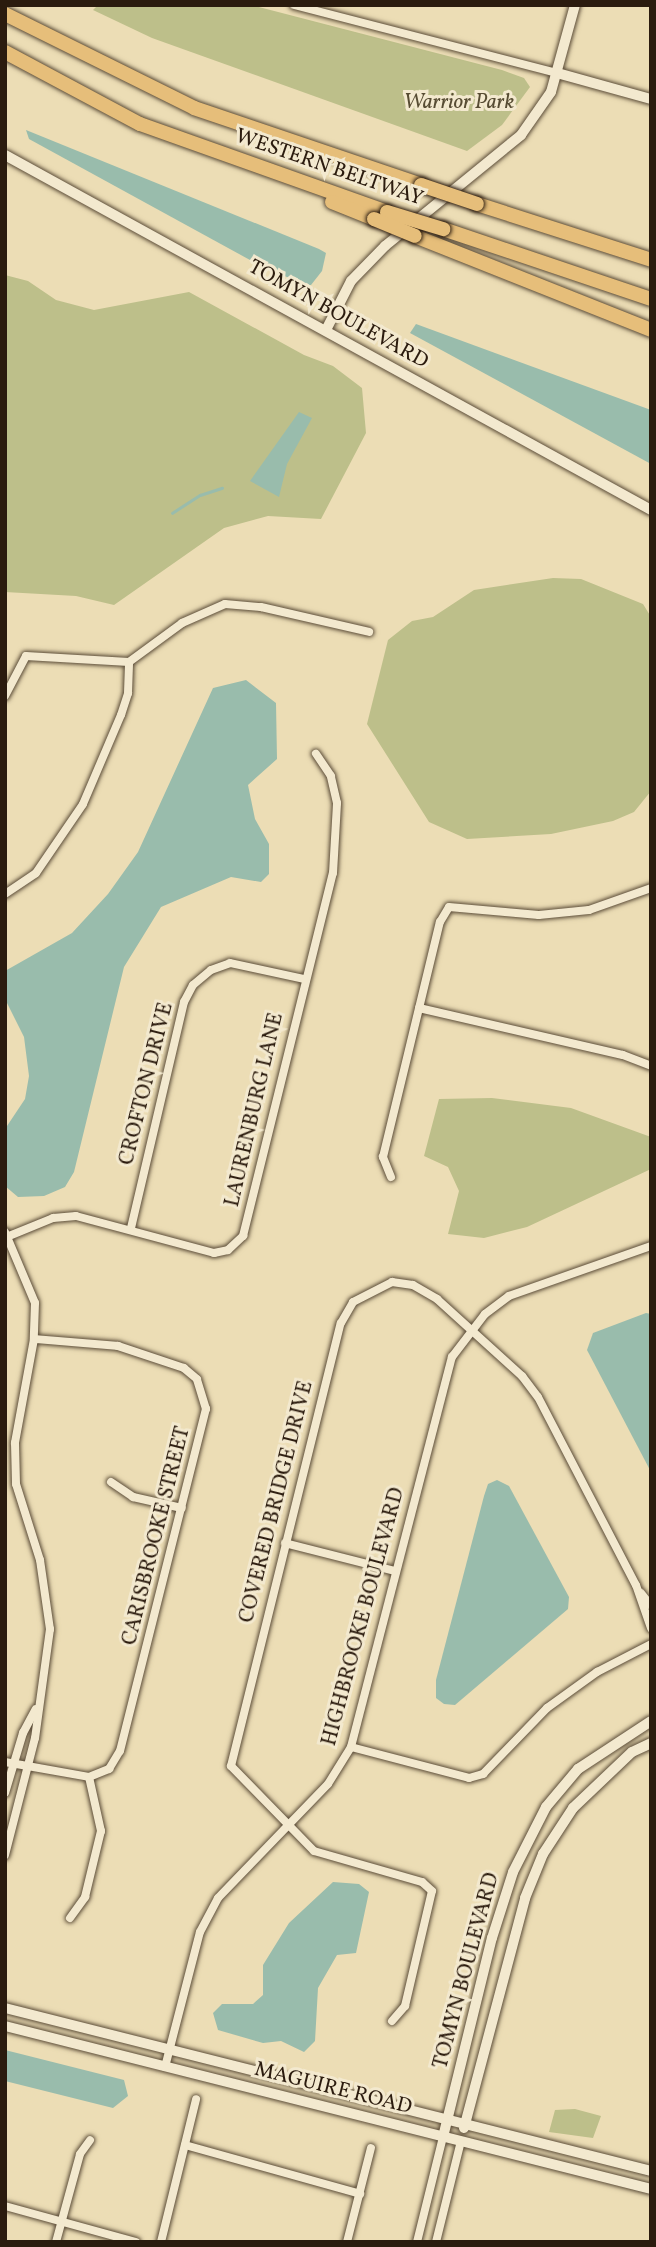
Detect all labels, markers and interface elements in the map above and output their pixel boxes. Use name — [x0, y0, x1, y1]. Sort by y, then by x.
park label: Warrior Park — [404, 90, 514, 116]
street label: WESTERN BELTWAY — [232, 124, 426, 212]
street label: TOMYN BOULEVARD — [244, 255, 432, 375]
street label: CROFTON DRIVE — [115, 1000, 179, 1168]
street label: LAURENBURG LANE — [220, 1011, 290, 1209]
street label: COVERED BRIDGE DRIVE — [235, 1378, 319, 1626]
street label: CARISBROOKE STREET — [118, 1424, 196, 1648]
street label: HIGHBROOKE BOULEVARD — [317, 1485, 411, 1749]
street label: TOMYN BOULEVARD — [429, 1870, 505, 2072]
street label: MAGUIRE ROAD — [252, 2057, 414, 2121]

